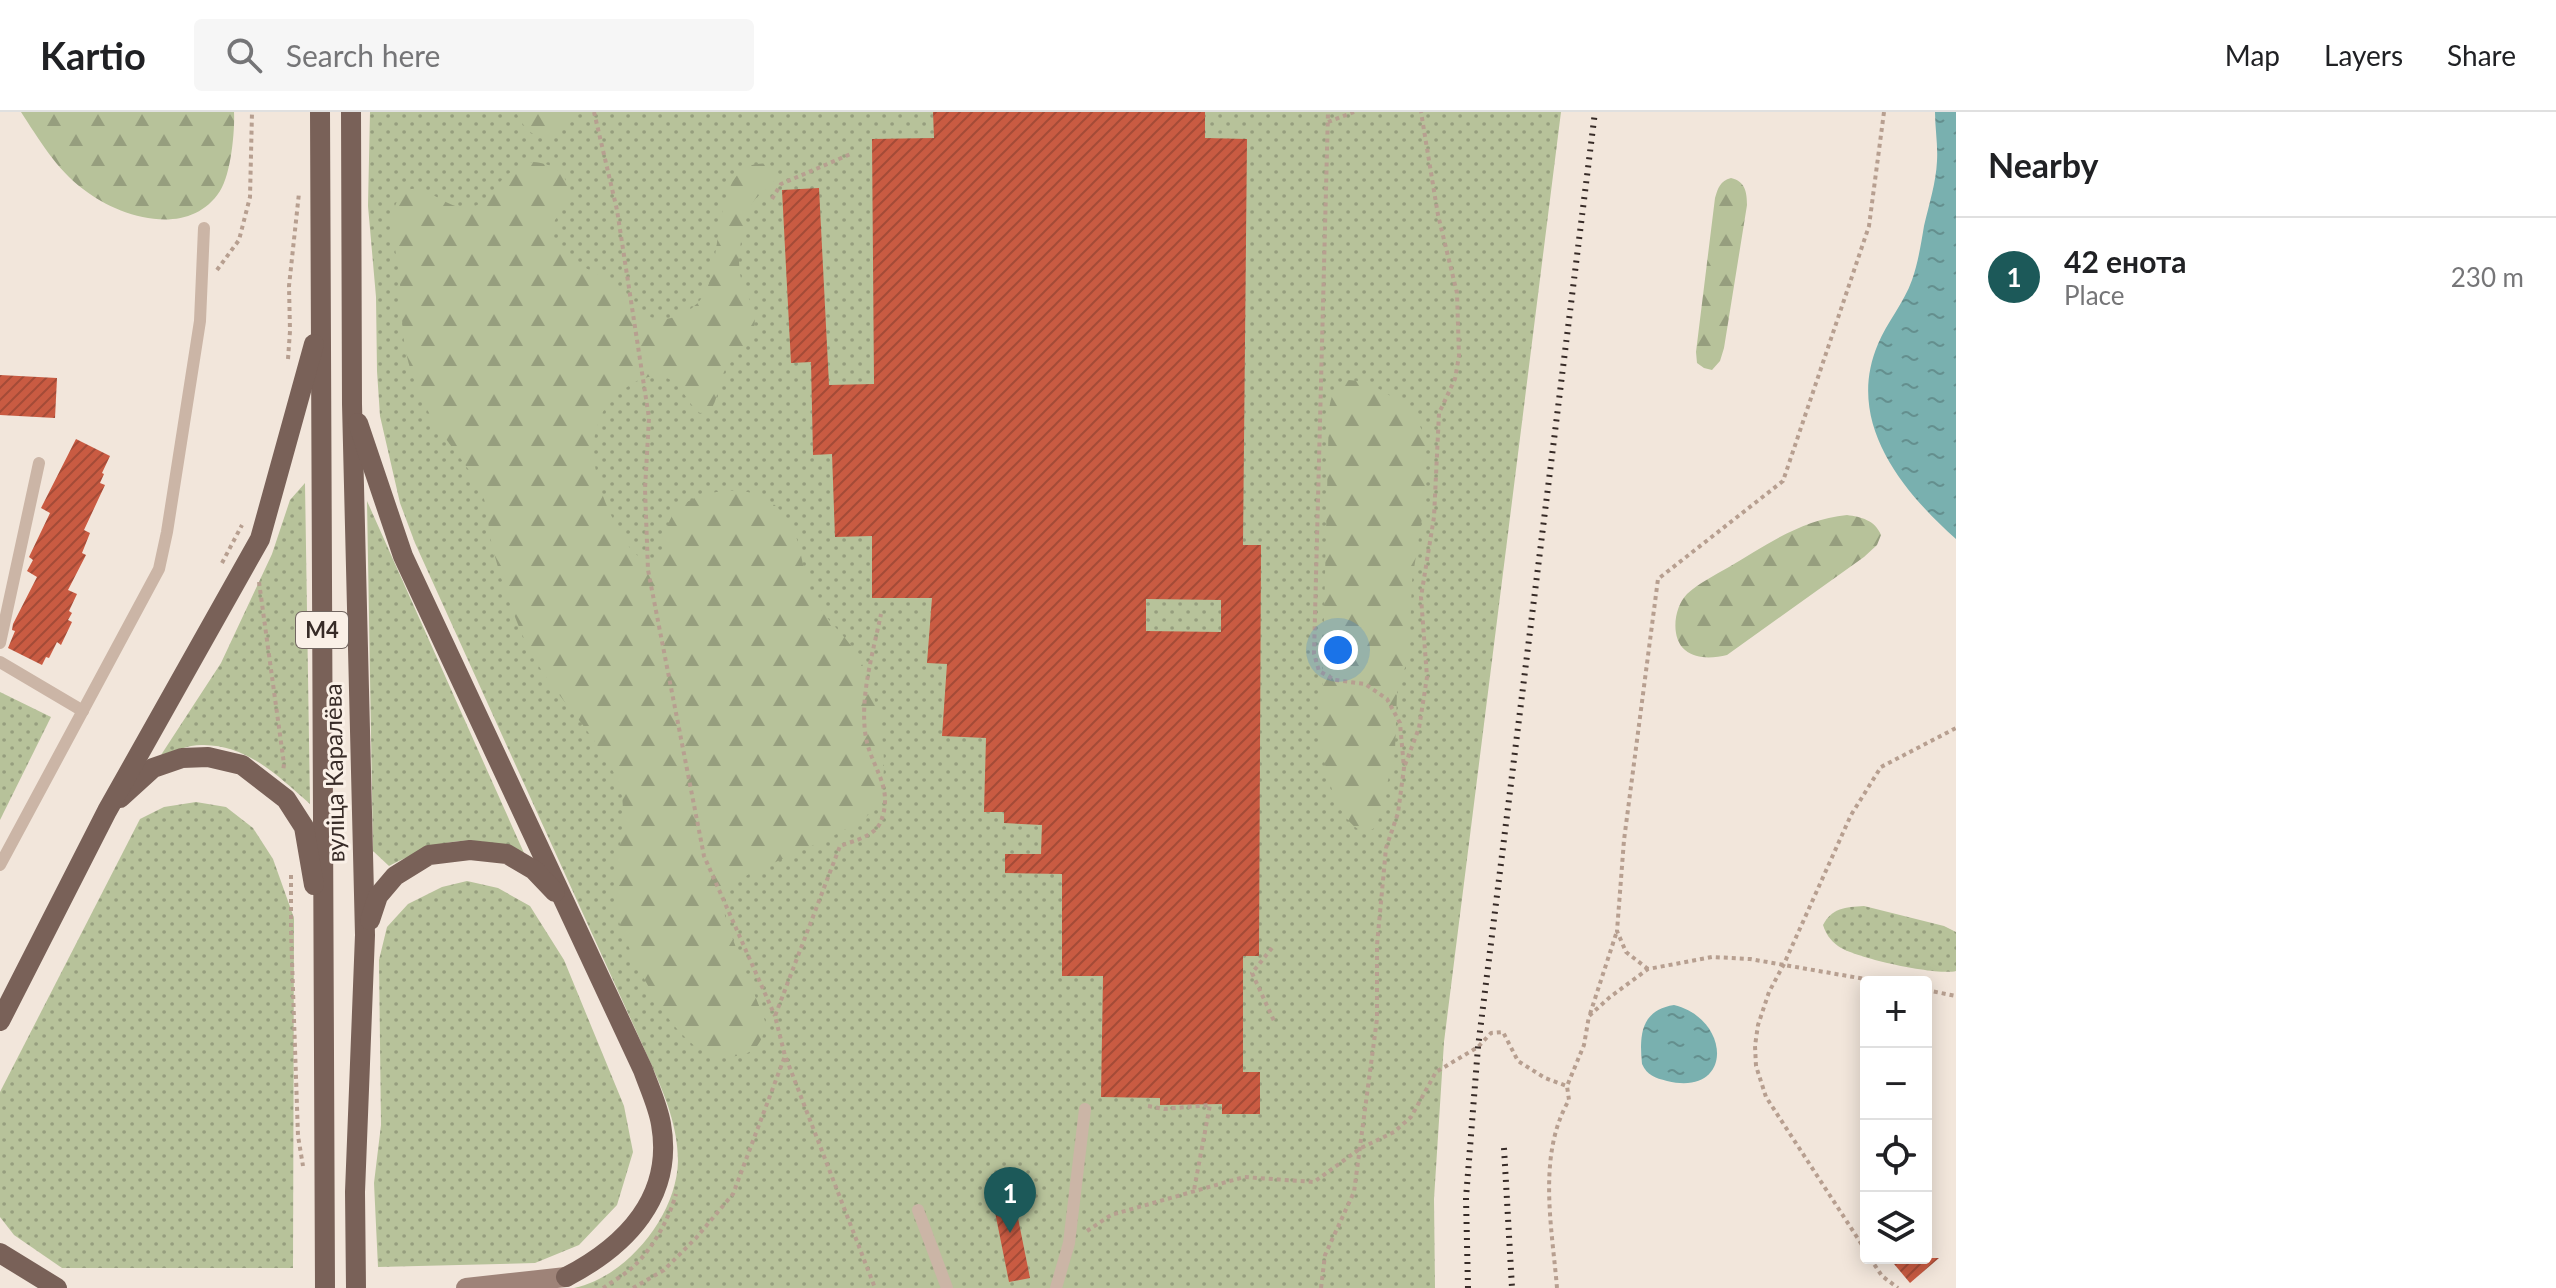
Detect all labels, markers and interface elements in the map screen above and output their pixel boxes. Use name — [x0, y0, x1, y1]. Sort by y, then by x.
search box — [194, 19, 754, 91]
text: Kartio — [40, 32, 146, 78]
icon: search — [222, 33, 266, 77]
text: Search here — [286, 37, 440, 73]
text: Map — [2225, 38, 2280, 72]
text: Layers — [2324, 38, 2403, 72]
text: Share — [2447, 38, 2516, 72]
text: Nearby — [1988, 144, 2099, 185]
text: 42 енота — [2064, 243, 2187, 279]
text: 1 — [2006, 261, 2022, 293]
text: 230 m — [2451, 261, 2524, 293]
text: Place — [2064, 279, 2125, 311]
road number: М4 — [296, 612, 348, 648]
your location — [1318, 630, 1358, 670]
street label: вуліца Каралёва — [317, 683, 350, 863]
map controls — [1860, 976, 1932, 1264]
button: + — [1860, 976, 1932, 1048]
button: − — [1860, 1048, 1932, 1120]
button: locate — [1860, 1120, 1932, 1192]
pin: 1 — [984, 1167, 1036, 1233]
button: layers — [1860, 1192, 1932, 1264]

